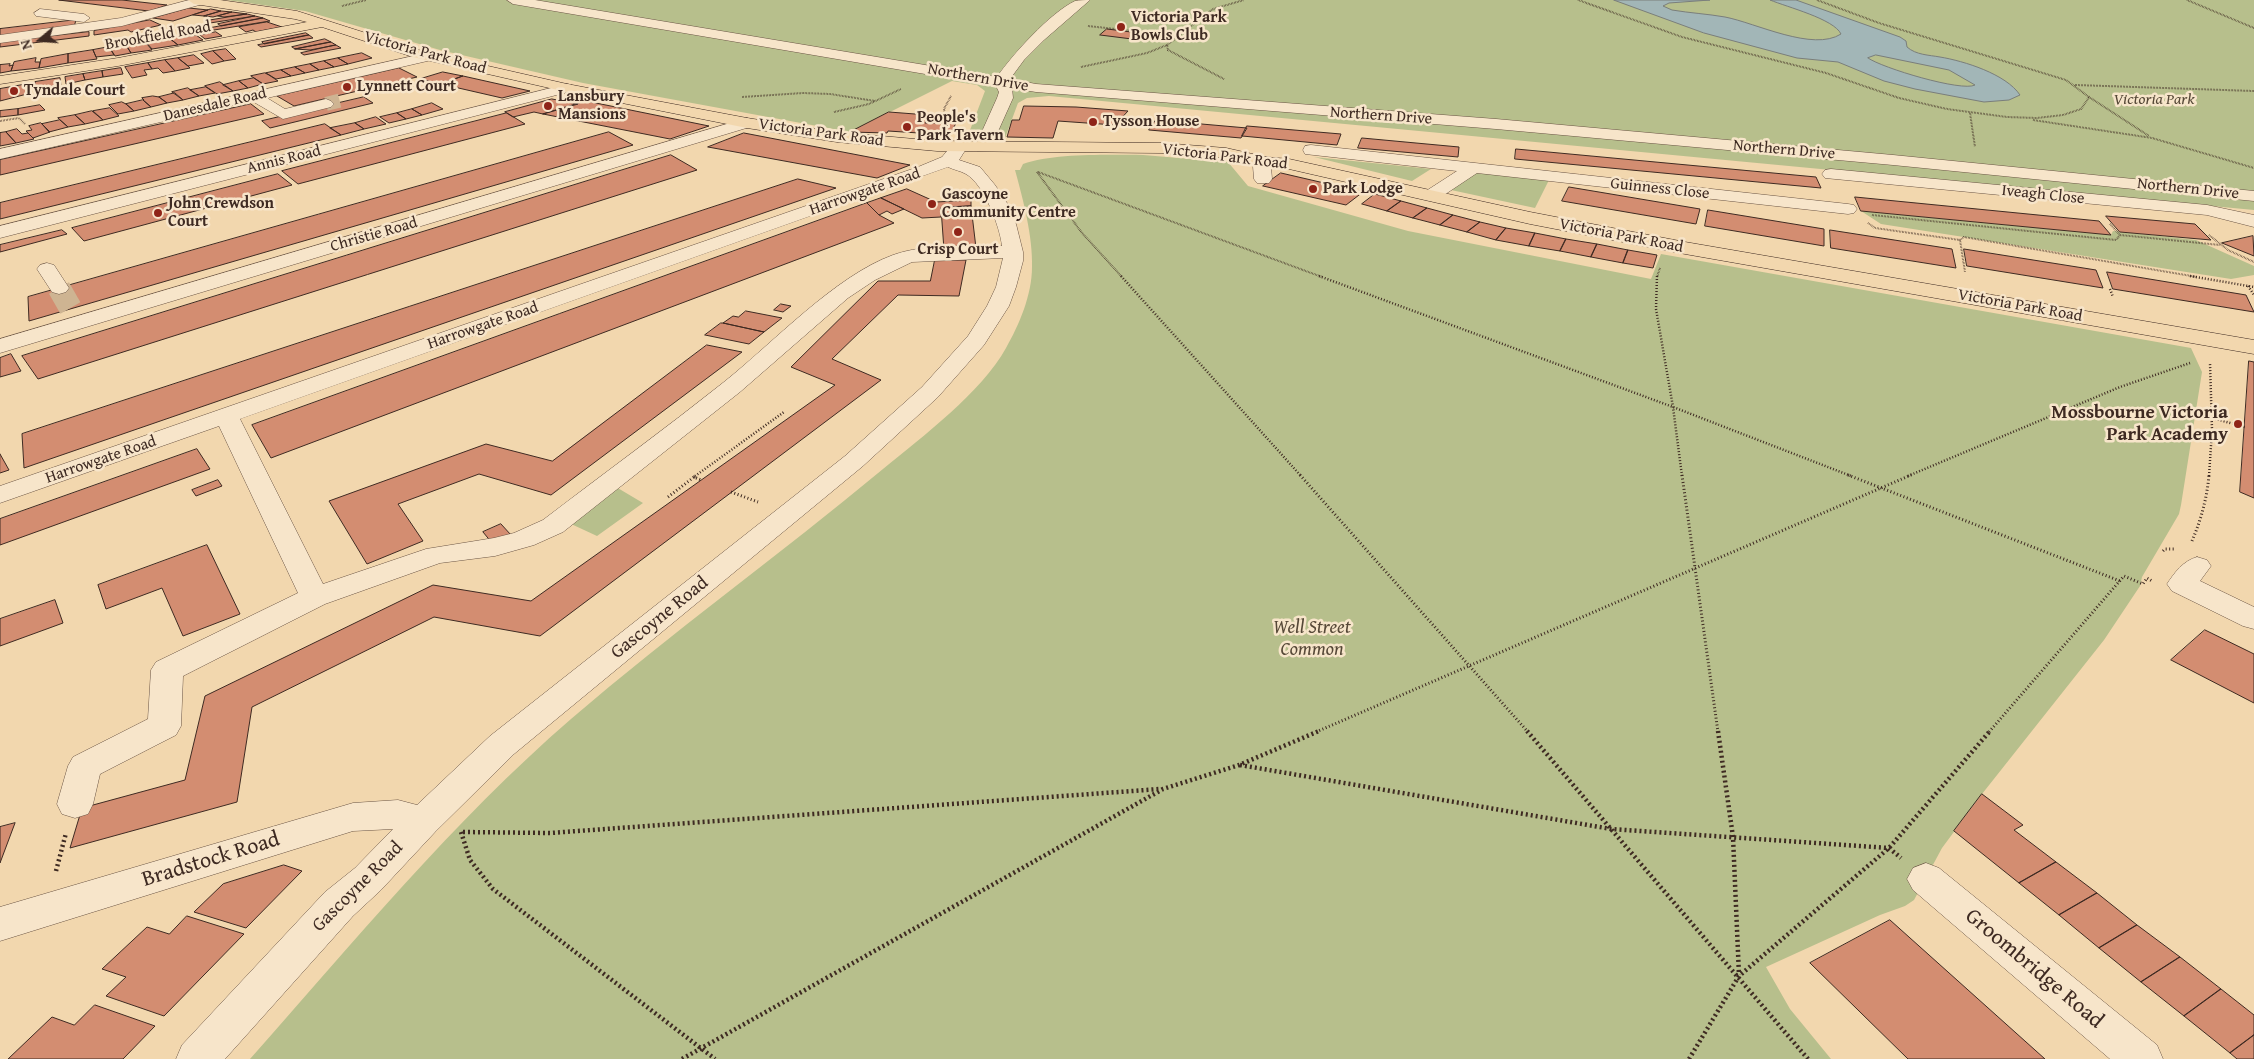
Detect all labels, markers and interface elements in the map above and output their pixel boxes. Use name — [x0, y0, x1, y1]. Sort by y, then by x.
place label: Victoria Park Bowls Club — [1131, 8, 1227, 46]
north arrow — [15, 15, 65, 65]
street label: Brookfield Road — [104, 17, 212, 55]
marker: Victoria Park Bowls Club — [1115, 21, 1127, 33]
street label: Victoria Park Road — [362, 27, 488, 79]
text: N — [15, 37, 37, 52]
street label: Northern Drive — [926, 60, 1030, 96]
place label: Lynnett Court — [357, 77, 456, 97]
place label: Tyndale Court — [24, 81, 125, 101]
marker: Lynnett Court — [341, 81, 353, 93]
street label: Danesdale Road — [162, 84, 268, 126]
marker: Tyndale Court — [8, 85, 20, 97]
place label: Lansbury Mansions — [558, 87, 626, 125]
park label: Victoria Park — [2113, 90, 2195, 110]
marker: Lansbury Mansions — [542, 100, 554, 112]
street label: Northern Drive — [1329, 103, 1433, 129]
place label: People's Park Tavern — [917, 108, 1004, 146]
place label: Tysson House — [1103, 112, 1199, 132]
street label: Victoria Park Road — [757, 115, 885, 151]
marker: Tysson House — [1087, 116, 1099, 128]
marker: People's Park Tavern — [901, 121, 913, 133]
street label: Northern Drive — [1732, 136, 1836, 164]
street label: Victoria Park Road — [1161, 140, 1289, 174]
street label: Annis Road — [245, 142, 323, 178]
street label: Harrowgate Road — [807, 164, 923, 220]
street label: Guinness Close — [1610, 174, 1710, 204]
street label: Northern Drive — [2136, 174, 2240, 204]
place label: Park Lodge — [1323, 179, 1403, 199]
street label: Iveagh Close — [2001, 181, 2085, 209]
marker: Park Lodge — [1307, 183, 1319, 195]
place label: Gascoyne Community Centre — [942, 185, 1076, 223]
place label: John Crewdson Court — [168, 194, 274, 232]
marker: Gascoyne Community Centre — [926, 198, 938, 210]
marker: John Crewdson Court — [152, 207, 164, 219]
street label: Christie Road — [328, 213, 420, 257]
street label: Victoria Park Road — [1557, 215, 1685, 257]
marker: Crisp Court — [952, 226, 964, 238]
place label: Crisp Court — [917, 240, 999, 260]
street label: Victoria Park Road — [1956, 286, 2084, 326]
street label: Harrowgate Road — [425, 298, 541, 354]
place label: Mossbourne Victoria Park Academy — [2051, 402, 2228, 446]
marker: Mossbourne Victoria Park Academy — [2232, 418, 2244, 430]
street label: Harrowgate Road — [43, 432, 159, 488]
street label: Gascoyne Road — [607, 572, 713, 664]
park label: Well Street Common — [1273, 617, 1351, 661]
street label: Bradstock Road — [139, 827, 283, 893]
street label: Gascoyne Road — [308, 837, 408, 937]
street label: Groombridge Road — [1959, 903, 2109, 1035]

